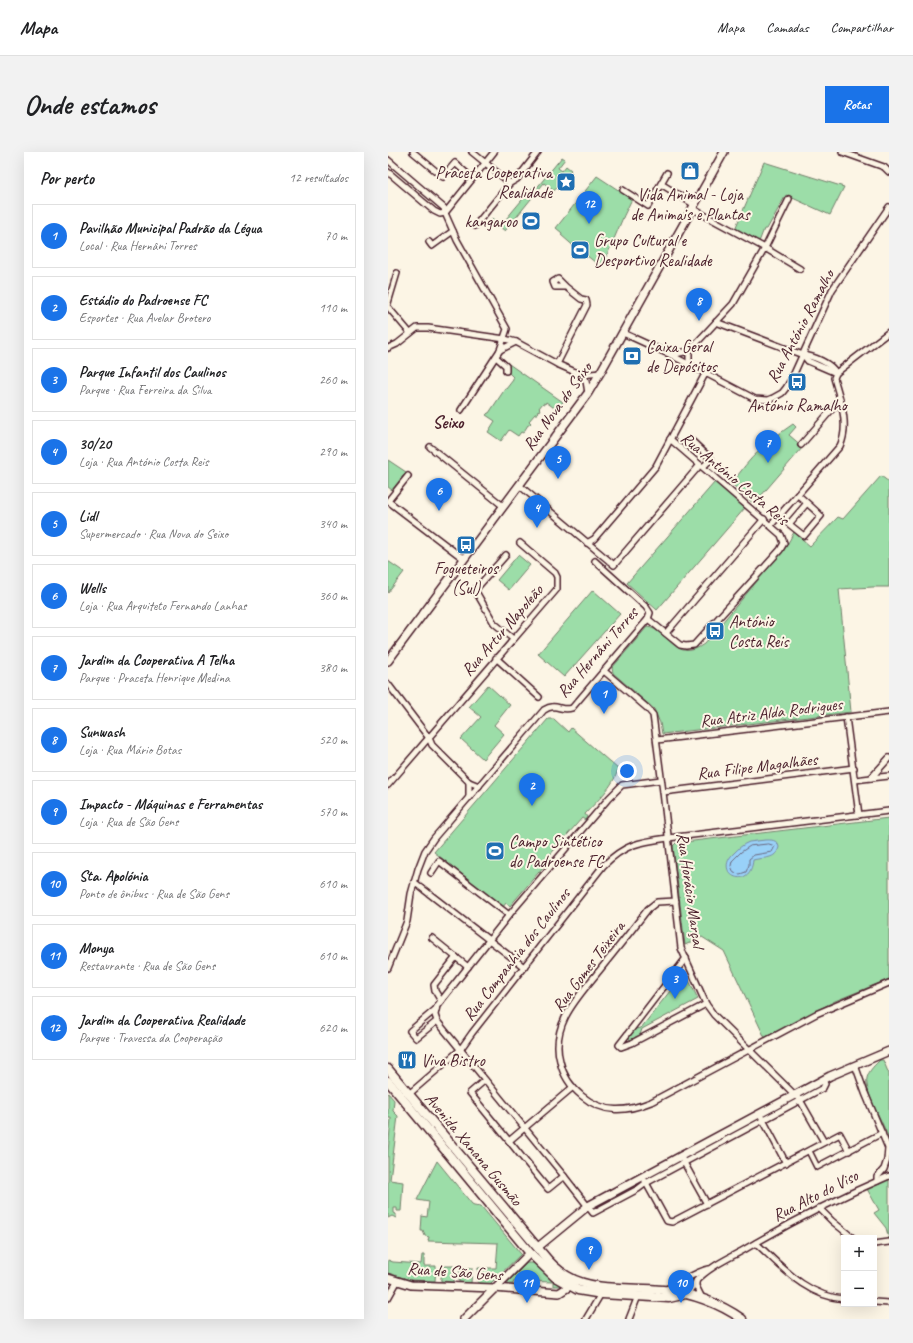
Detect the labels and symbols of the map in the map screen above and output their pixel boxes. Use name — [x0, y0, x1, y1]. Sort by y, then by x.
shop icon: Vida Animal - Loja de Animais e Plantas — [679, 160, 701, 182]
place label: Praceta Cooperativa Realidade — [436, 162, 554, 203]
place icon: Praceta Cooperativa Realidade — [555, 171, 577, 193]
place label: Vida Animal - Loja de Animais e Plantas — [630, 184, 751, 225]
pin: 12 — [576, 191, 602, 224]
sports icon: kangaroo — [520, 210, 542, 232]
place label: kangaroo — [465, 211, 518, 232]
place label: Grupo Cultural e Desportivo Realidade — [594, 230, 713, 271]
sports icon: Grupo Cultural e Desportivo Realidade — [569, 239, 591, 261]
street label: Rua António Ramalho — [762, 264, 840, 386]
pin: 8 — [686, 288, 712, 321]
place label: Caixa Geral de Depósitos — [646, 336, 719, 377]
bank icon: Caixa Geral de Depósitos — [621, 345, 643, 367]
street label: Rua Nova do Seixo — [518, 356, 598, 455]
bus stop icon: António Ramalho — [786, 371, 808, 393]
place label: António Ramalho — [747, 395, 849, 416]
district label: Seixo — [433, 411, 465, 433]
street label: Rua António Costa Reis — [676, 427, 795, 531]
pin: 7 — [755, 430, 781, 463]
pin: 5 — [545, 446, 571, 479]
pin: 6 — [426, 478, 452, 511]
pin: 4 — [524, 495, 550, 528]
bus stop icon: Fogueteiros (Sul) — [455, 534, 477, 556]
place label: Fogueteiros (Sul) — [434, 558, 500, 599]
street label: Rua Artur Napoleão — [457, 580, 548, 680]
street label: Rua Hernâni Torres — [552, 601, 644, 702]
place label: António Costa Reis — [729, 611, 791, 652]
bus stop icon: António Costa Reis — [704, 620, 726, 642]
pin: 1 — [591, 681, 617, 714]
street label: Rua Atriz Alda Rodrigues — [699, 693, 845, 732]
street label: Rua Filipe Magalhães — [696, 748, 821, 784]
your location — [617, 761, 637, 781]
pin: 2 — [519, 773, 545, 806]
place label: Campo Sintético do Padroense FC — [509, 831, 606, 872]
street label: Rua Horácio Marçal — [672, 831, 709, 952]
sports icon: Campo Sintético do Padroense FC — [484, 840, 506, 862]
street label: Rua Companhia dos Caulinos — [458, 882, 576, 1025]
street label: Rua Gomes Teixeira — [547, 915, 631, 1016]
pin: 3 — [662, 966, 688, 999]
restaurant icon: Viva Bistro — [396, 1049, 418, 1071]
place label: Viva Bistro — [421, 1050, 486, 1071]
street label: Avenida Xanana Gusmão — [420, 1089, 528, 1211]
street label: Rua Alto do Viso — [769, 1165, 862, 1226]
pin: 9 — [576, 1237, 602, 1270]
street label: Rua de São Gens — [407, 1258, 504, 1285]
pin: 11 — [514, 1270, 540, 1303]
pin: 10 — [668, 1270, 694, 1303]

